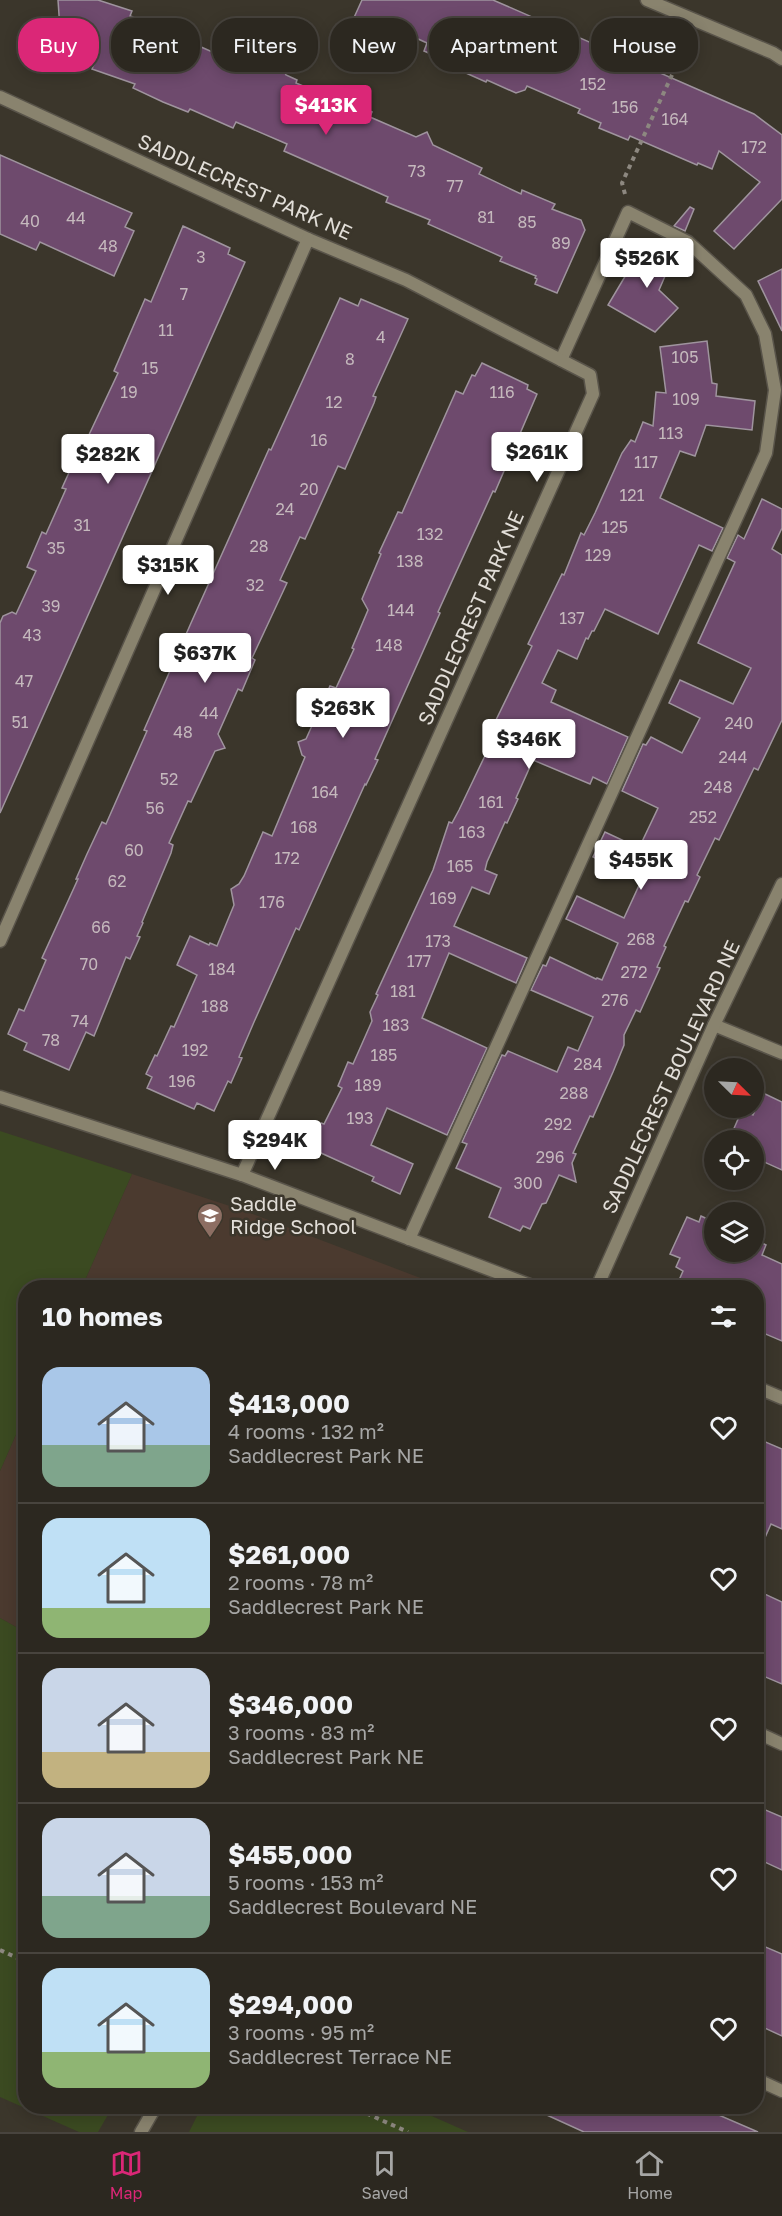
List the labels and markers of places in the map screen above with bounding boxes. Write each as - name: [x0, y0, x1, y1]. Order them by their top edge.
- pin: $413K: [284, 85, 368, 136]
- pin: $526K: [605, 238, 689, 289]
- pin: $261K: [495, 432, 579, 483]
- pin: $282K: [66, 434, 150, 485]
- pin: $315K: [126, 545, 210, 596]
- pin: $637K: [163, 633, 247, 684]
- pin: $263K: [301, 688, 385, 739]
- pin: $346K: [487, 719, 571, 770]
- pin: $455K: [599, 840, 683, 891]
- pin: $294K: [233, 1120, 317, 1171]
- place label: Saddle Ridge School: [230, 1191, 357, 1238]
- school or university icon: Saddle Ridge School: [195, 1201, 225, 1239]

